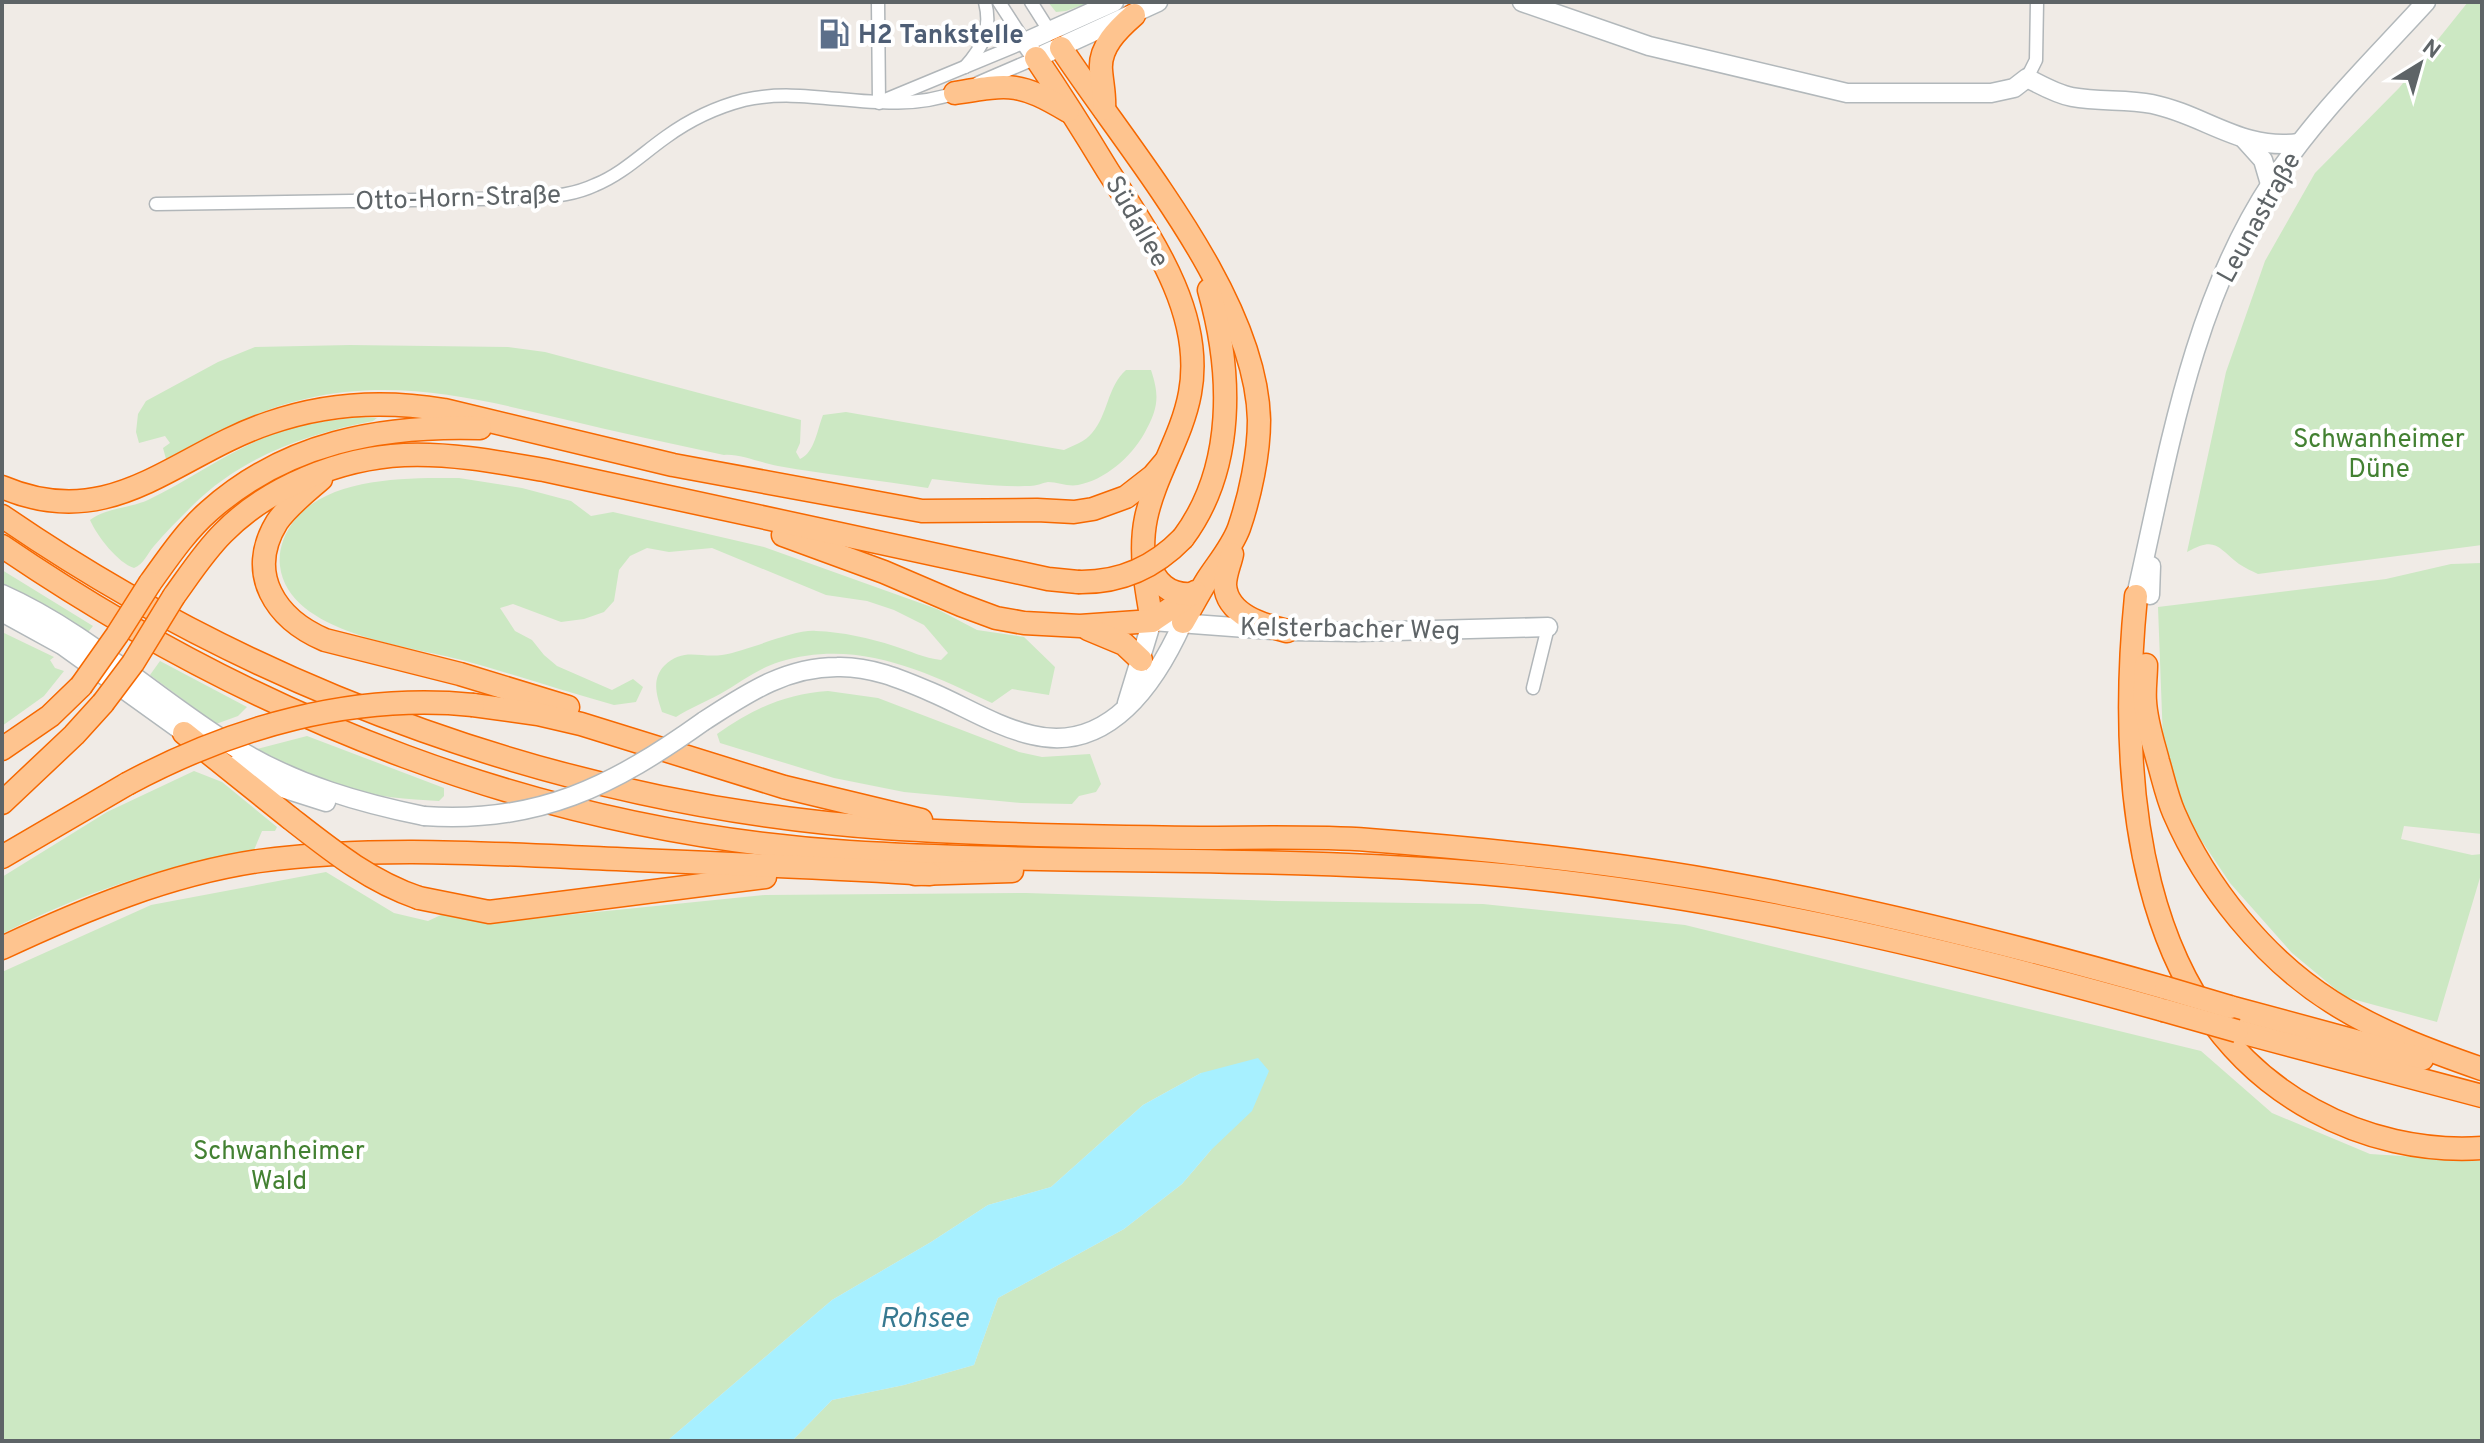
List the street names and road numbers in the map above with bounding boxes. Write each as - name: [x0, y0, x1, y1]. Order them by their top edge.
- street label: Leunastraße: [2211, 147, 2310, 289]
- street label: Südallee: [1096, 170, 1175, 274]
- street label: Otto-Horn-Straße: [355, 179, 561, 220]
- street label: Kelsterbacher Weg: [1239, 612, 1460, 649]

